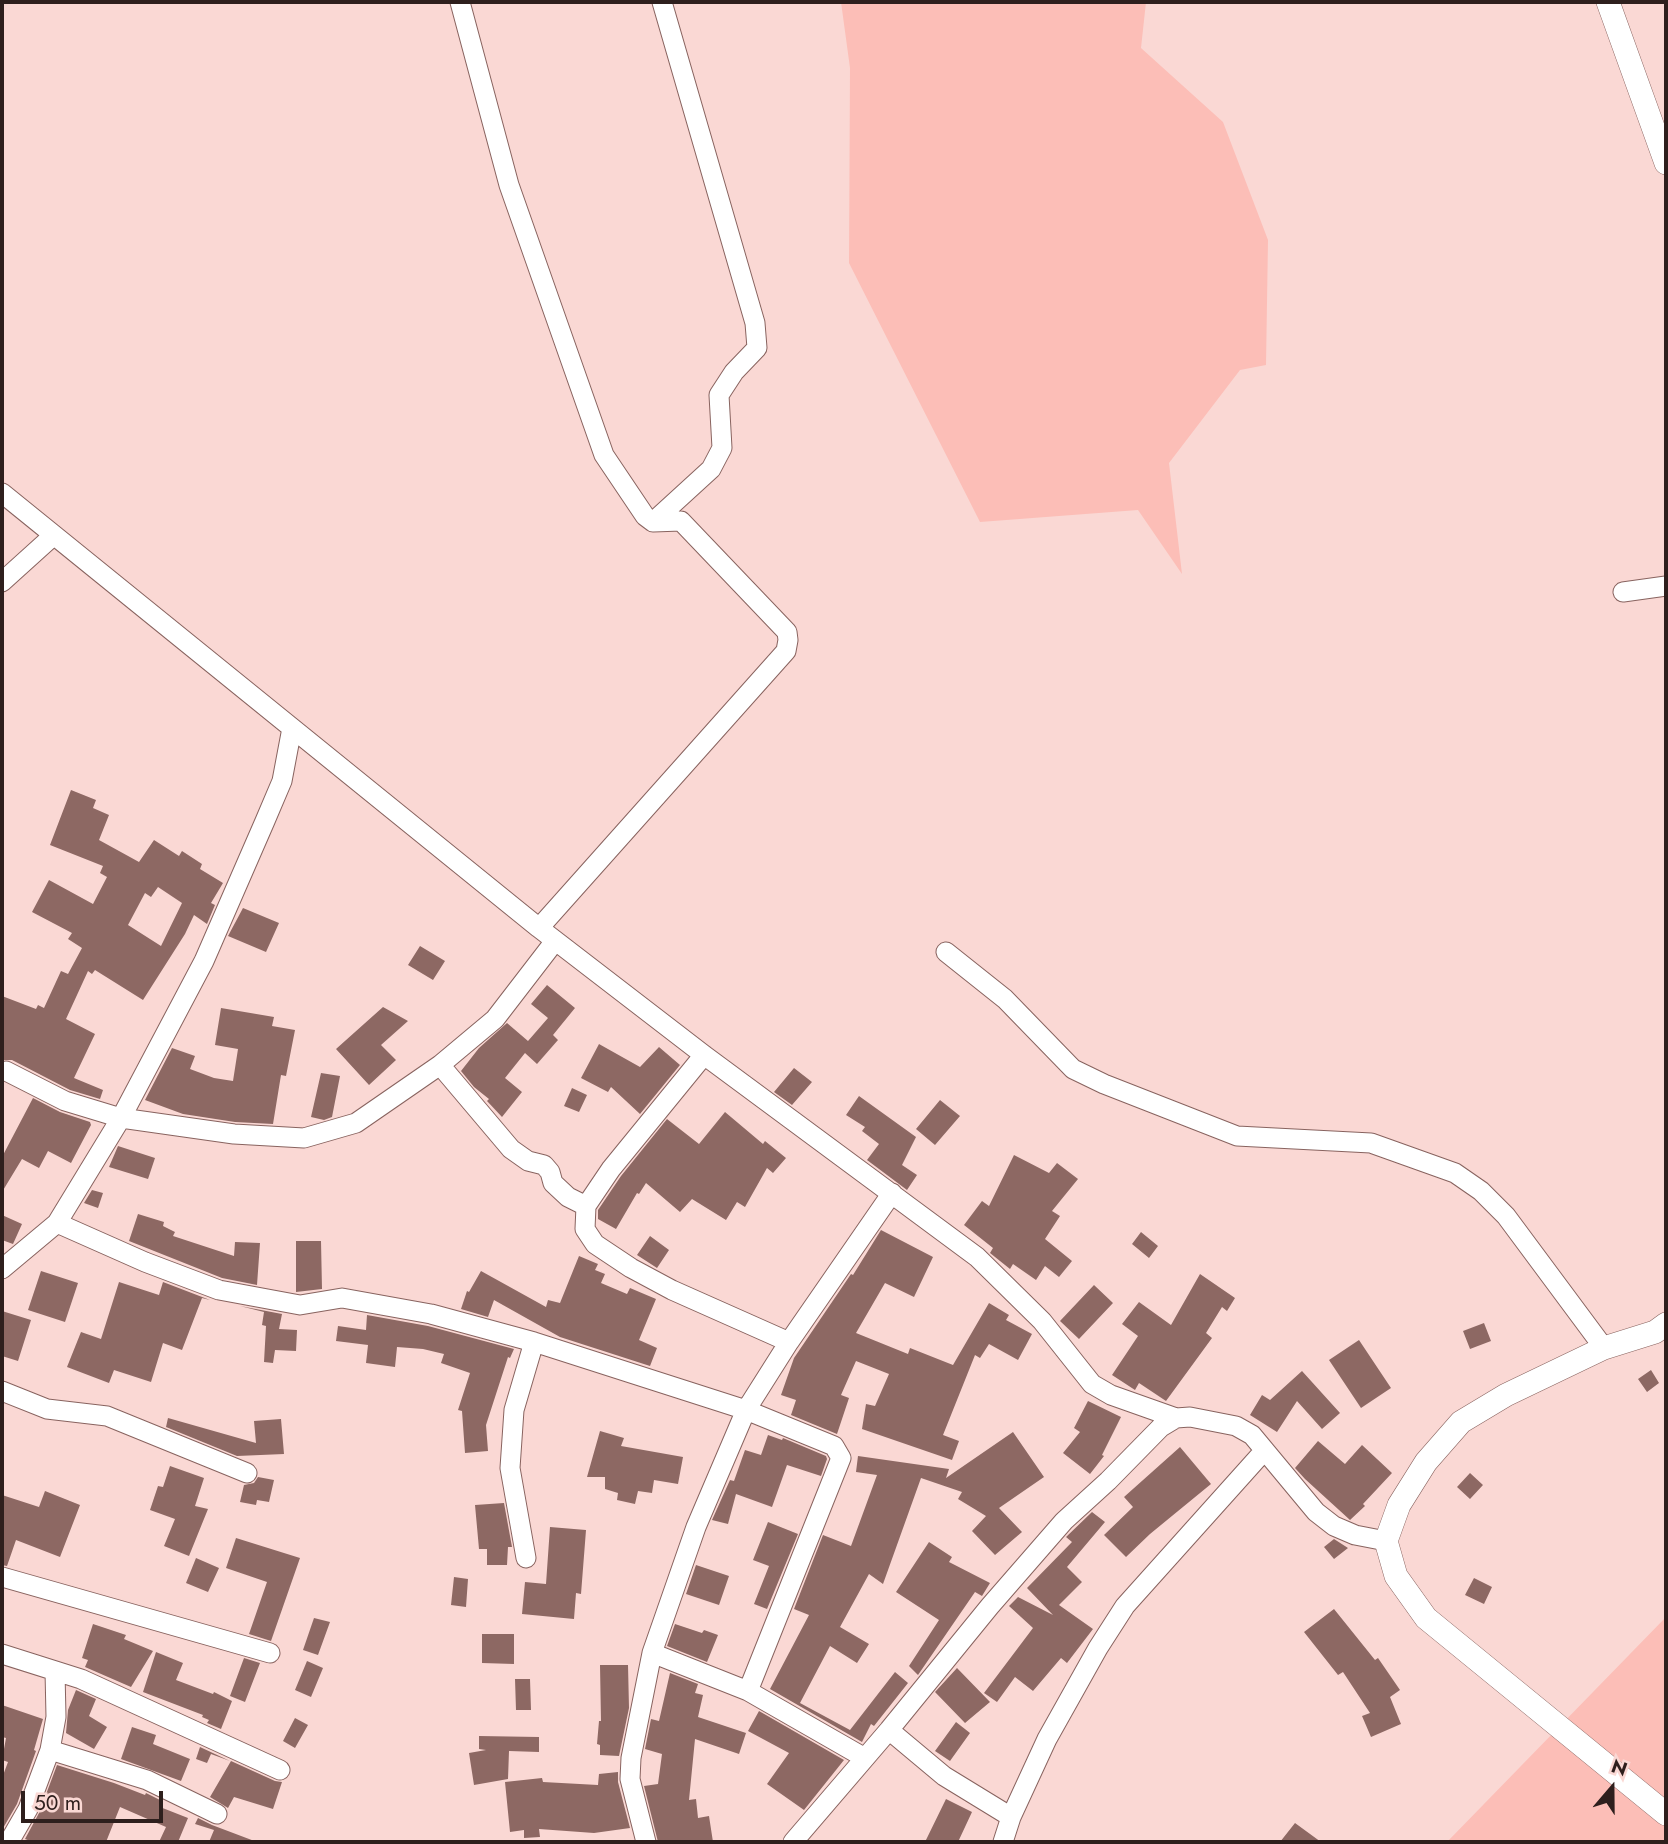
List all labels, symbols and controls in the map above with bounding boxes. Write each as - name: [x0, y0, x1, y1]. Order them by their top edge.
- north arrow: [1577, 1753, 1647, 1823]
- text: N: [1608, 1753, 1631, 1783]
- scale bar: [24, 1778, 166, 1822]
- text: 50 m: [34, 1788, 81, 1818]

